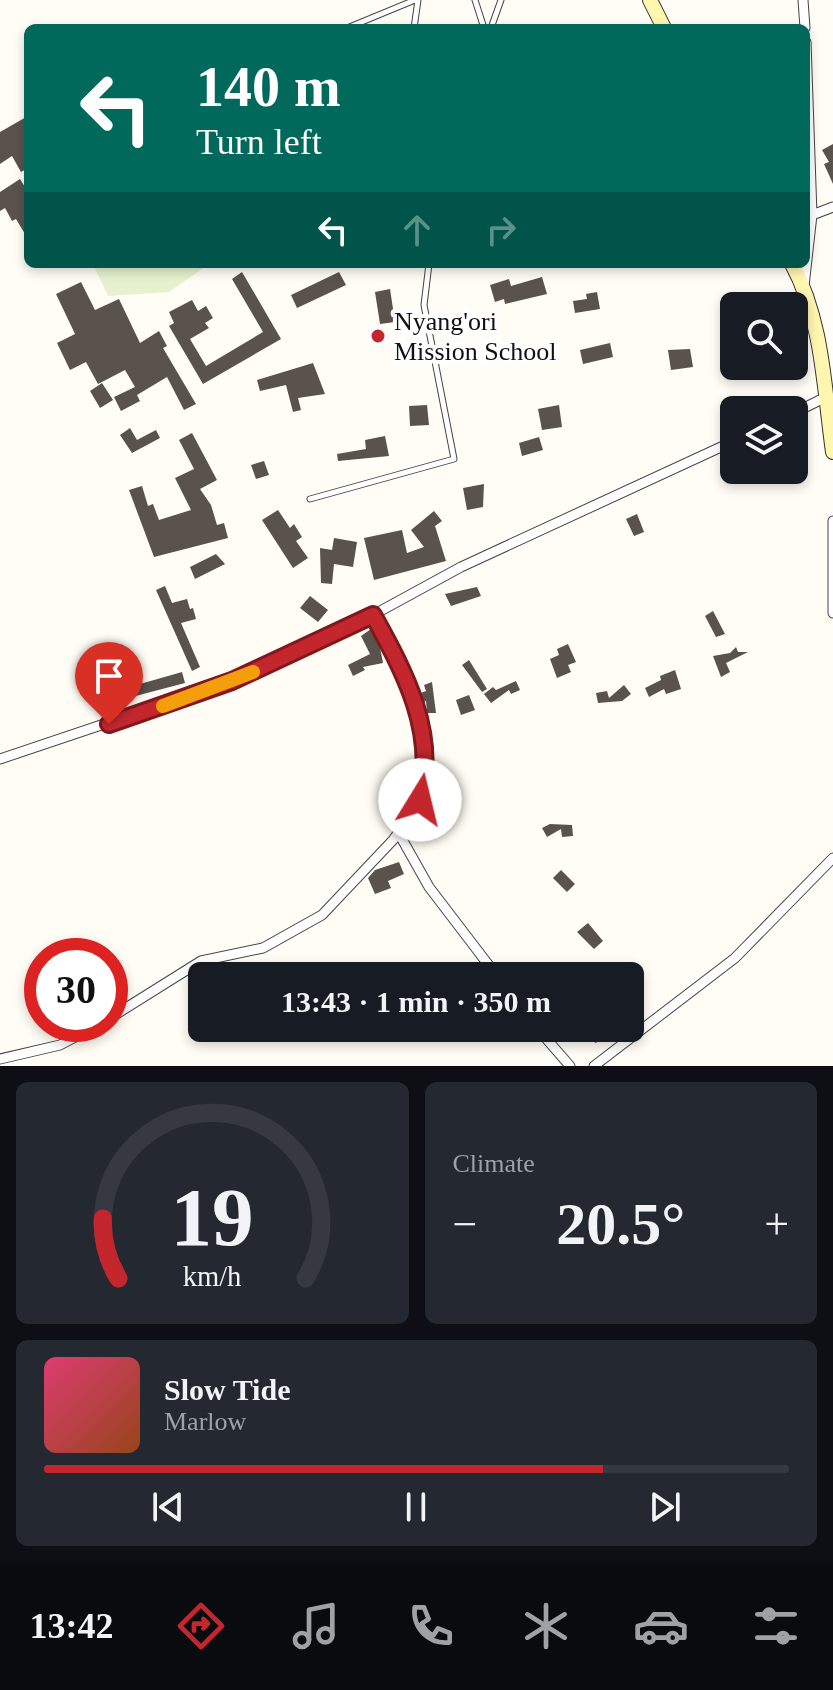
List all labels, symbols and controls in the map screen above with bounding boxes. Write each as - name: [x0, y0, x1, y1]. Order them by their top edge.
- icon: left: [64, 56, 168, 160]
- text: 140 m: [196, 56, 341, 118]
- text: Turn left: [196, 122, 322, 162]
- icon: left: [311, 208, 355, 252]
- icon: ahead: [395, 208, 439, 252]
- icon: right: [479, 208, 523, 252]
- map controls: [720, 292, 808, 484]
- button: search: [720, 292, 808, 380]
- place label: Nyang'ori Mission School: [394, 307, 557, 366]
- marker: Nyang'ori Mission School: [369, 327, 387, 345]
- button: layers: [720, 396, 808, 484]
- pin: [75, 642, 143, 724]
- icon: arrive: [87, 654, 131, 698]
- position arrow: [378, 758, 462, 842]
- speed limit sign: 30: [24, 938, 128, 1042]
- text: 13:43 · 1 min · 350 m: [281, 985, 551, 1018]
- text: Climate: [453, 1149, 535, 1178]
- text: 19: [171, 1171, 254, 1263]
- text: 20.5°: [556, 1191, 685, 1257]
- text: −: [453, 1200, 477, 1249]
- text: +: [764, 1200, 789, 1249]
- text: km/h: [183, 1261, 242, 1292]
- text: Slow Tide: [164, 1373, 290, 1406]
- text: Marlow: [164, 1407, 246, 1436]
- icon: previous: [146, 1485, 190, 1529]
- icon: pause: [394, 1485, 438, 1529]
- icon: next: [643, 1485, 687, 1529]
- icon: directions: [173, 1598, 229, 1654]
- icon: music: [288, 1598, 344, 1654]
- icon: phone: [403, 1598, 459, 1654]
- icon: climate: [518, 1598, 574, 1654]
- icon: car: [633, 1598, 689, 1654]
- icon: filters: [748, 1598, 804, 1654]
- text: 13:42: [30, 1606, 114, 1646]

